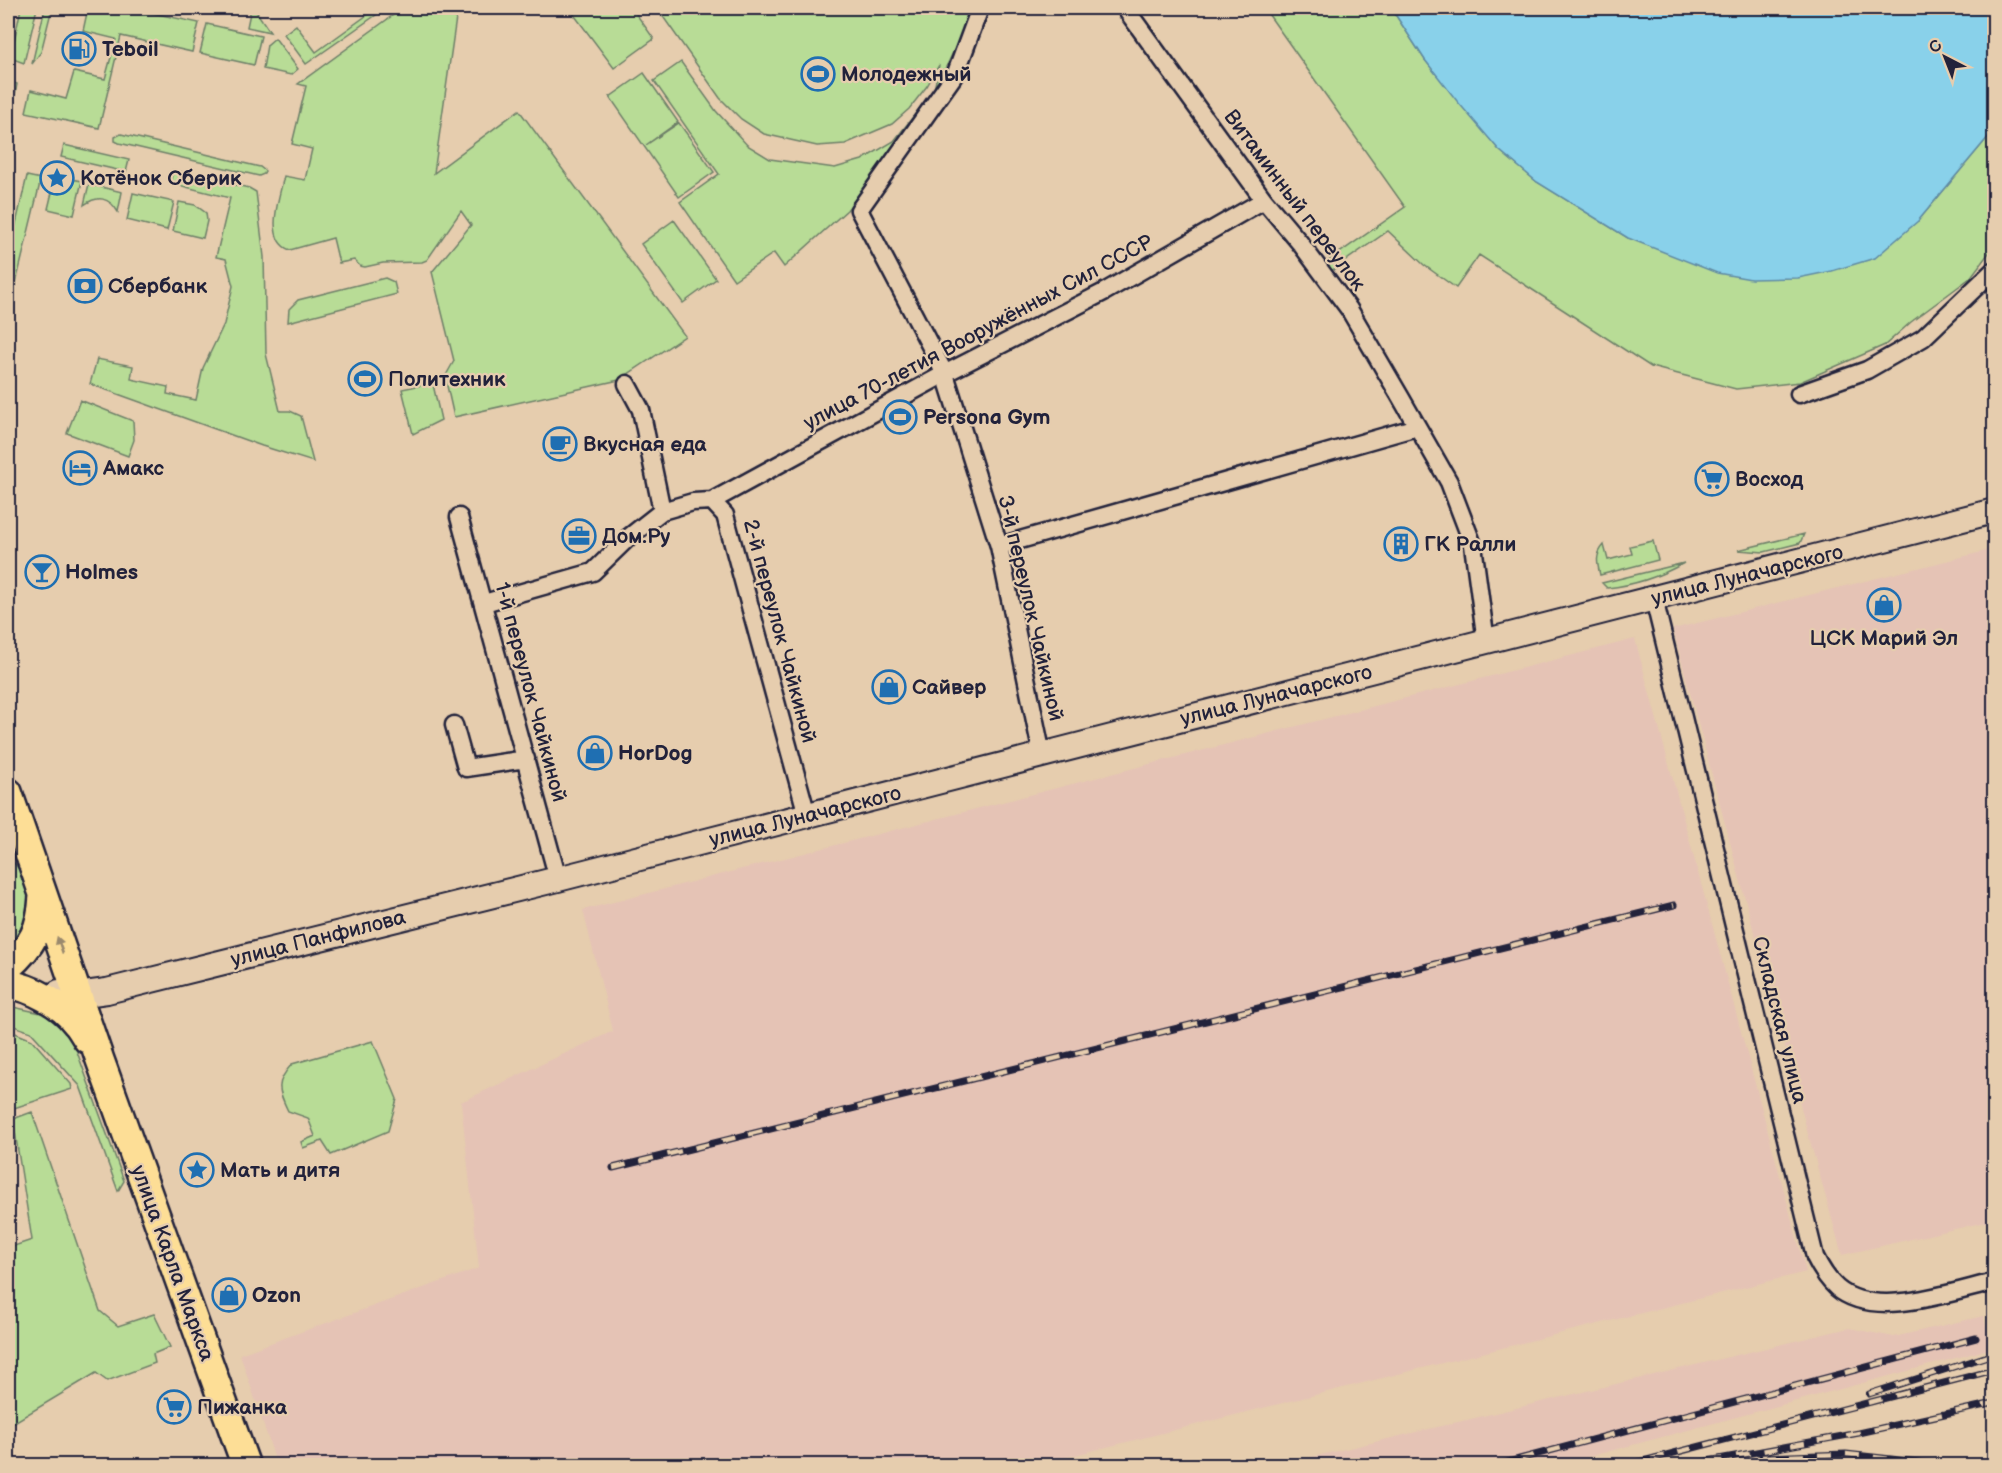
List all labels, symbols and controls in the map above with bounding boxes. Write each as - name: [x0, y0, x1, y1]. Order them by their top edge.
- north arrow: [1915, 27, 1975, 87]
- fuel station icon: Teboil: [61, 31, 97, 67]
- text: С: [1925, 36, 1946, 58]
- place label: Teboil: [102, 37, 158, 62]
- sports icon: Молодежный: [800, 56, 836, 92]
- place label: Молодежный: [841, 62, 971, 87]
- street label: Витаминный переулок: [1218, 105, 1371, 296]
- place icon: Котёнок Сберик: [39, 160, 75, 196]
- place label: Котёнок Сберик: [80, 166, 242, 191]
- street label: улица 70-летия Вооружённых Сил СССР: [799, 229, 1158, 436]
- bank icon: Сбербанк: [67, 268, 103, 304]
- place label: Сбербанк: [108, 274, 208, 299]
- sports icon: Политехник: [347, 361, 383, 397]
- place label: Политехник: [388, 367, 506, 392]
- sports icon: Persona Gym: [882, 399, 918, 435]
- place label: Persona Gym: [923, 405, 1050, 430]
- cafe icon: Вкусная еда: [542, 426, 578, 462]
- place label: Вкусная еда: [583, 432, 707, 457]
- hotel icon: Амакс: [62, 450, 98, 486]
- place label: Амакс: [102, 456, 165, 481]
- supermarket icon: Восход: [1694, 461, 1730, 497]
- place label: Восход: [1735, 467, 1804, 492]
- street label: 3-й переулок Чайкиной: [992, 493, 1069, 724]
- street label: 2-й переулок Чайкиной: [738, 516, 821, 746]
- office icon: Дом.Ру: [561, 518, 597, 554]
- place label: Дом.Ру: [602, 524, 670, 549]
- building icon: ГК Ралли: [1383, 526, 1419, 562]
- place label: ГК Ралли: [1424, 532, 1516, 557]
- street label: улица Луначарского: [1649, 540, 1846, 611]
- bar icon: Holmes: [24, 554, 60, 590]
- place label: Holmes: [65, 560, 138, 585]
- street label: 1-й переулок Чайкиной: [489, 580, 572, 805]
- shop icon: ЦСК Марий Эл: [1866, 587, 1902, 623]
- place label: ЦСК Марий Эл: [1810, 626, 1958, 651]
- street label: улица Луначарского: [1178, 660, 1375, 731]
- shop icon: Сайвер: [871, 669, 907, 705]
- place label: Сайвер: [912, 675, 987, 700]
- shop icon: HorDog: [577, 735, 613, 771]
- place label: HorDog: [618, 741, 692, 766]
- street label: улица Луначарского: [707, 781, 904, 852]
- street label: улица Панфилова: [228, 905, 409, 972]
- street label: Складская улица: [1747, 934, 1813, 1107]
- one-way arrow: [55, 936, 65, 954]
- place icon: Мать и дитя: [179, 1152, 215, 1188]
- place label: Мать и дитя: [220, 1158, 340, 1183]
- street label: улица Карла Маркса: [125, 1162, 220, 1365]
- shop icon: Ozon: [211, 1277, 247, 1313]
- place label: Ozon: [252, 1283, 301, 1308]
- supermarket icon: Пижанка: [156, 1389, 192, 1425]
- place label: Пижанка: [197, 1395, 288, 1420]

